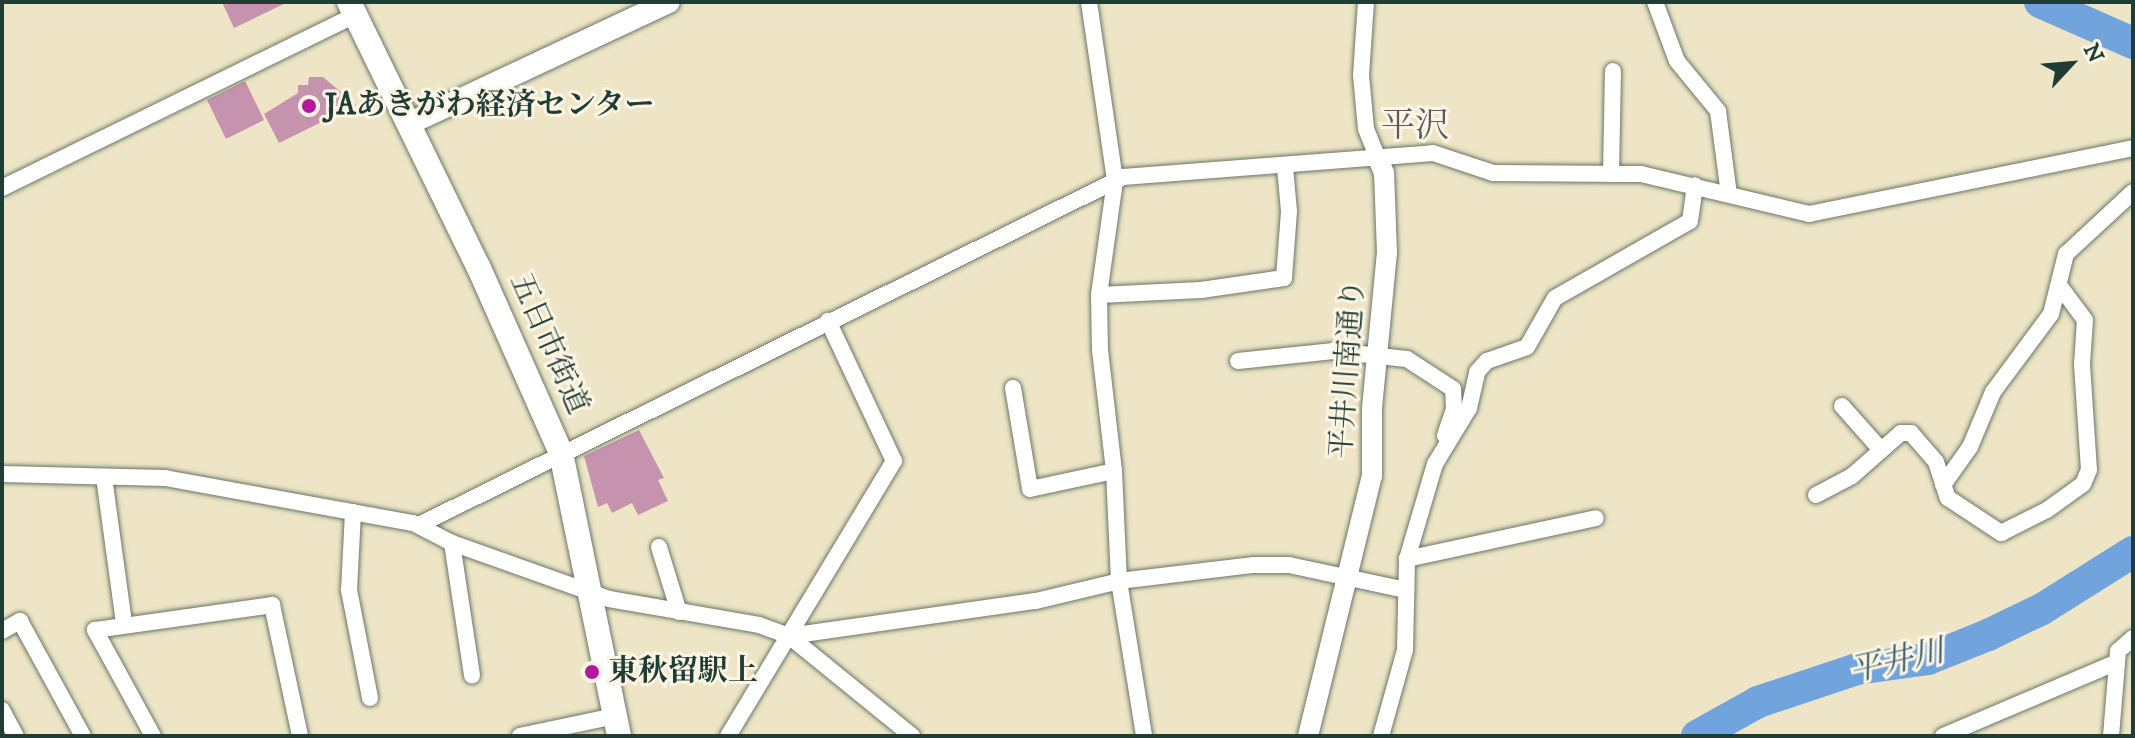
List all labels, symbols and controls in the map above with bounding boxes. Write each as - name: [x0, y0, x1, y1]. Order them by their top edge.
- north arrow: [2031, 24, 2111, 104]
- text: N: [2077, 39, 2109, 67]
- place label: JAあきがわ経済センター: [325, 88, 656, 124]
- marker: JAあきがわ経済センター: [300, 97, 318, 115]
- district label: 平沢: [1381, 107, 1449, 147]
- street label: 五日市街道: [501, 268, 595, 420]
- street label: 平井川南通り: [1325, 278, 1373, 460]
- water label: 平井川: [1846, 632, 1948, 692]
- place label: 東秋留駅上: [608, 654, 758, 690]
- marker: 東秋留駅上: [583, 663, 601, 681]

